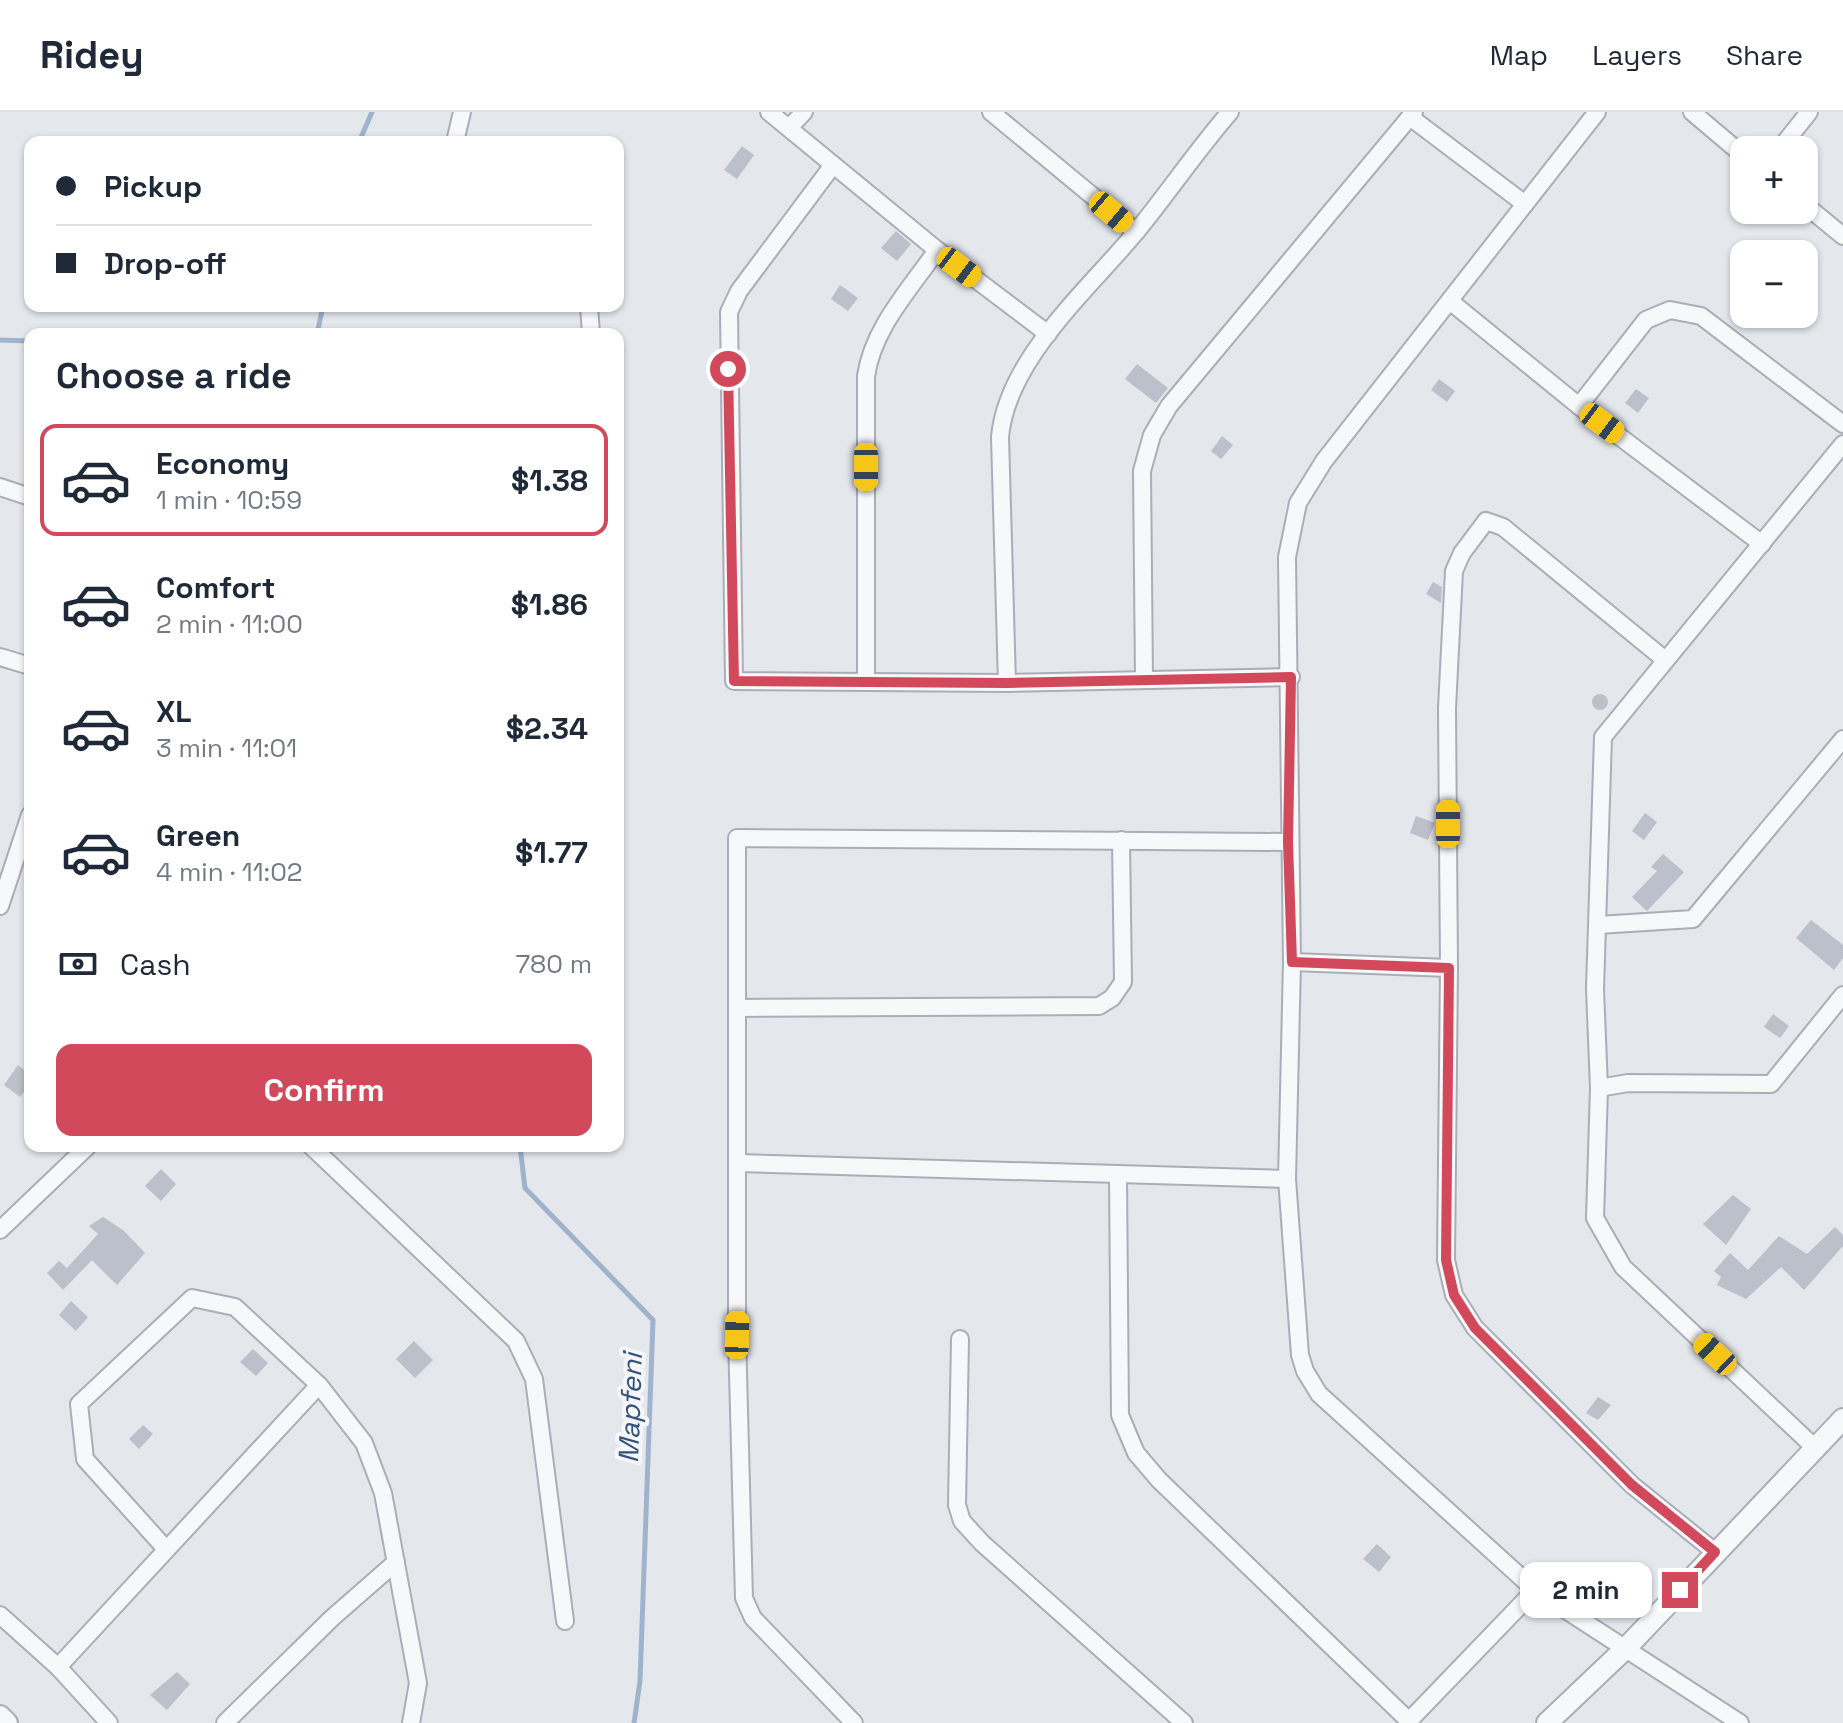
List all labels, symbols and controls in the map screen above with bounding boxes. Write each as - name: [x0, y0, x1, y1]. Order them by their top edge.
- text: Ridey: [40, 31, 144, 79]
- text: Map: [1490, 37, 1548, 73]
- text: Layers: [1592, 37, 1682, 73]
- text: Share: [1726, 37, 1803, 73]
- map controls: [1730, 136, 1818, 328]
- button: +: [1730, 136, 1818, 224]
- text: Pickup: [104, 167, 202, 206]
- car: [1085, 187, 1137, 237]
- button: −: [1730, 240, 1818, 328]
- car: [933, 243, 985, 291]
- text: Drop-off: [104, 244, 227, 283]
- route start: [710, 351, 746, 387]
- text: Choose a ride: [56, 353, 292, 399]
- car: [1576, 399, 1628, 447]
- car: [854, 443, 878, 491]
- icon: car: [60, 444, 132, 516]
- text: Economy: [156, 444, 289, 483]
- text: $1.38: [511, 461, 588, 500]
- text: 1 min · 10:59: [156, 483, 302, 517]
- icon: car: [60, 568, 132, 640]
- text: Comfort: [156, 568, 275, 607]
- text: $1.86: [511, 585, 588, 624]
- text: 2 min · 11:00: [156, 607, 303, 641]
- icon: car: [60, 692, 132, 764]
- text: XL: [156, 692, 192, 731]
- text: $2.34: [506, 709, 588, 748]
- text: 3 min · 11:01: [156, 731, 297, 765]
- car: [1436, 800, 1460, 848]
- icon: car: [60, 816, 132, 888]
- text: Green: [156, 816, 240, 855]
- text: $1.77: [515, 833, 588, 872]
- text: 4 min · 11:02: [156, 855, 302, 889]
- icon: cash: [56, 942, 100, 986]
- text: Cash: [120, 945, 191, 984]
- text: 780 m: [516, 947, 592, 981]
- button: Confirm: [56, 1044, 592, 1136]
- car: [725, 1311, 749, 1359]
- car: [1689, 1329, 1741, 1379]
- water label: Mapfeni: [610, 1349, 650, 1464]
- callout: 2 min: [1520, 1562, 1652, 1618]
- route end: [1662, 1572, 1698, 1608]
- text: 2 min: [1552, 1573, 1620, 1607]

